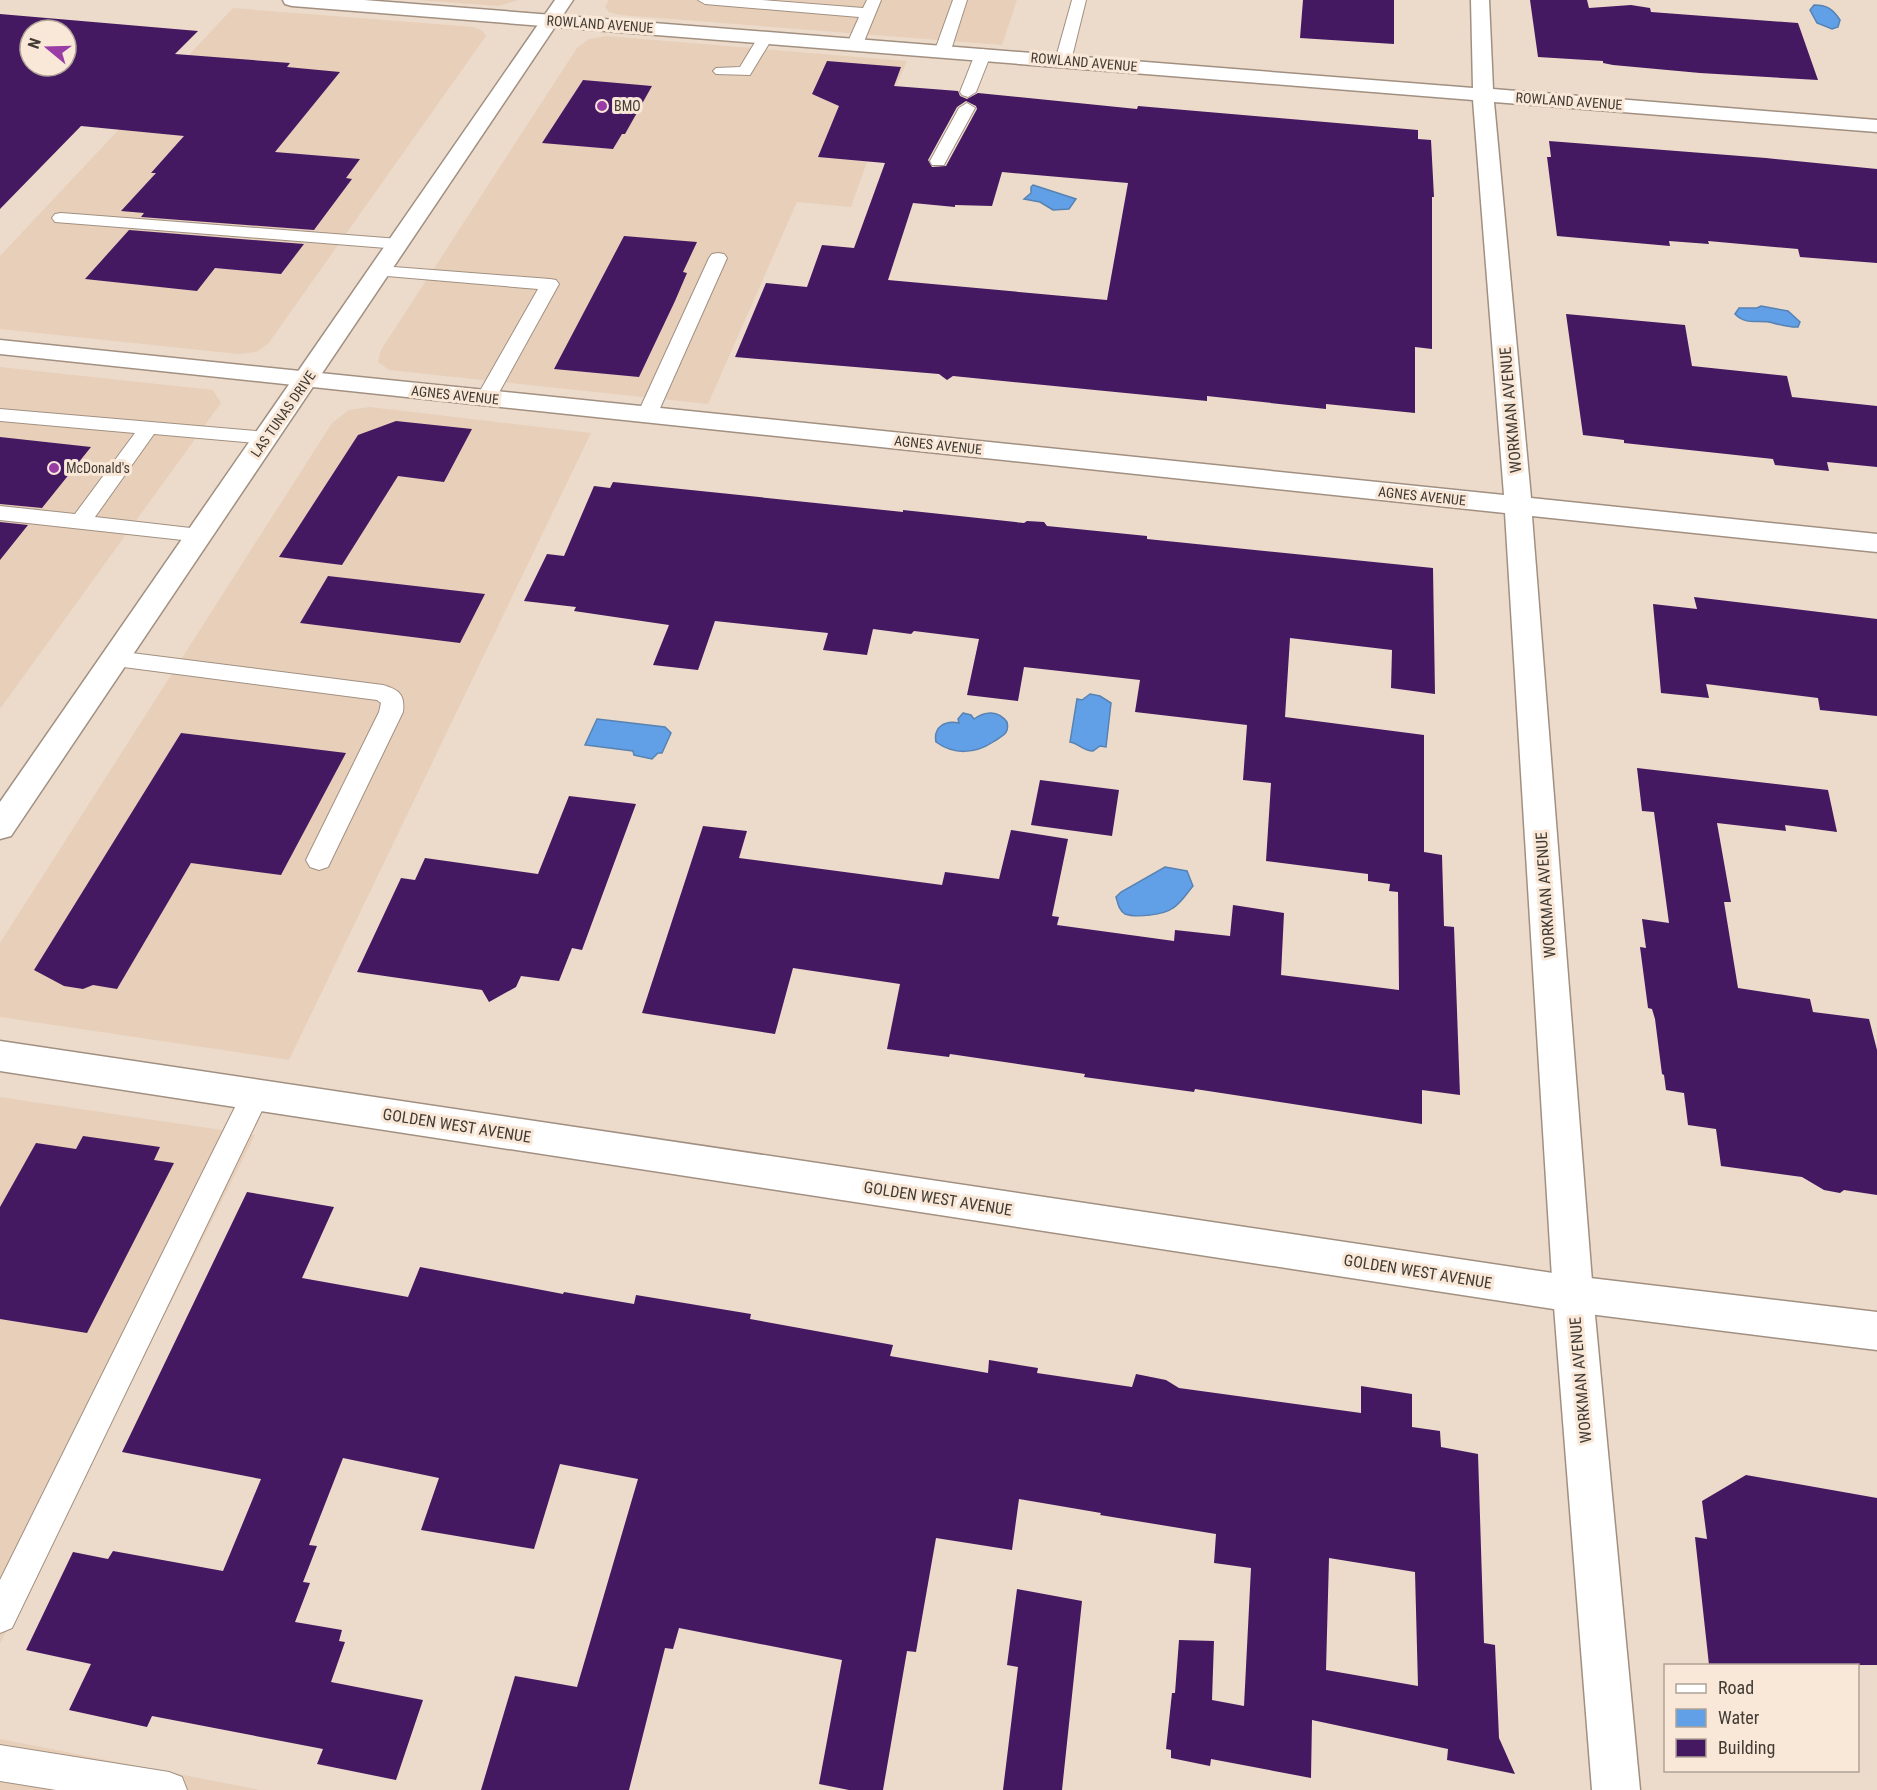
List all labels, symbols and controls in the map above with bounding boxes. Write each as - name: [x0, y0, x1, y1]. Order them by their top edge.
- street label: ROWLAND AVENUE: [546, 12, 654, 36]
- north arrow: [18, 18, 78, 78]
- text: N: [24, 36, 45, 51]
- street label: ROWLAND AVENUE: [1030, 49, 1138, 75]
- street label: ROWLAND AVENUE: [1515, 89, 1623, 113]
- place label: BMO: [614, 98, 641, 114]
- marker: BMO: [595, 99, 609, 113]
- street label: WORKMAN AVENUE: [1496, 346, 1525, 474]
- street label: LAS TUNAS DRIVE: [247, 368, 319, 460]
- street label: AGNES AVENUE: [410, 382, 500, 408]
- street label: AGNES AVENUE: [893, 432, 983, 458]
- place label: McDonald's: [66, 460, 130, 476]
- marker: McDonald's: [47, 461, 61, 475]
- street label: AGNES AVENUE: [1377, 483, 1467, 509]
- street label: WORKMAN AVENUE: [1532, 831, 1559, 959]
- street label: GOLDEN WEST AVENUE: [381, 1104, 532, 1147]
- street label: GOLDEN WEST AVENUE: [862, 1177, 1013, 1220]
- street label: GOLDEN WEST AVENUE: [1342, 1250, 1493, 1293]
- street label: WORKMAN AVENUE: [1566, 1316, 1595, 1444]
- legend: [1664, 1664, 1859, 1772]
- text: Road: [1718, 1677, 1754, 1698]
- text: Water: [1718, 1707, 1760, 1728]
- text: Building: [1718, 1737, 1775, 1758]

